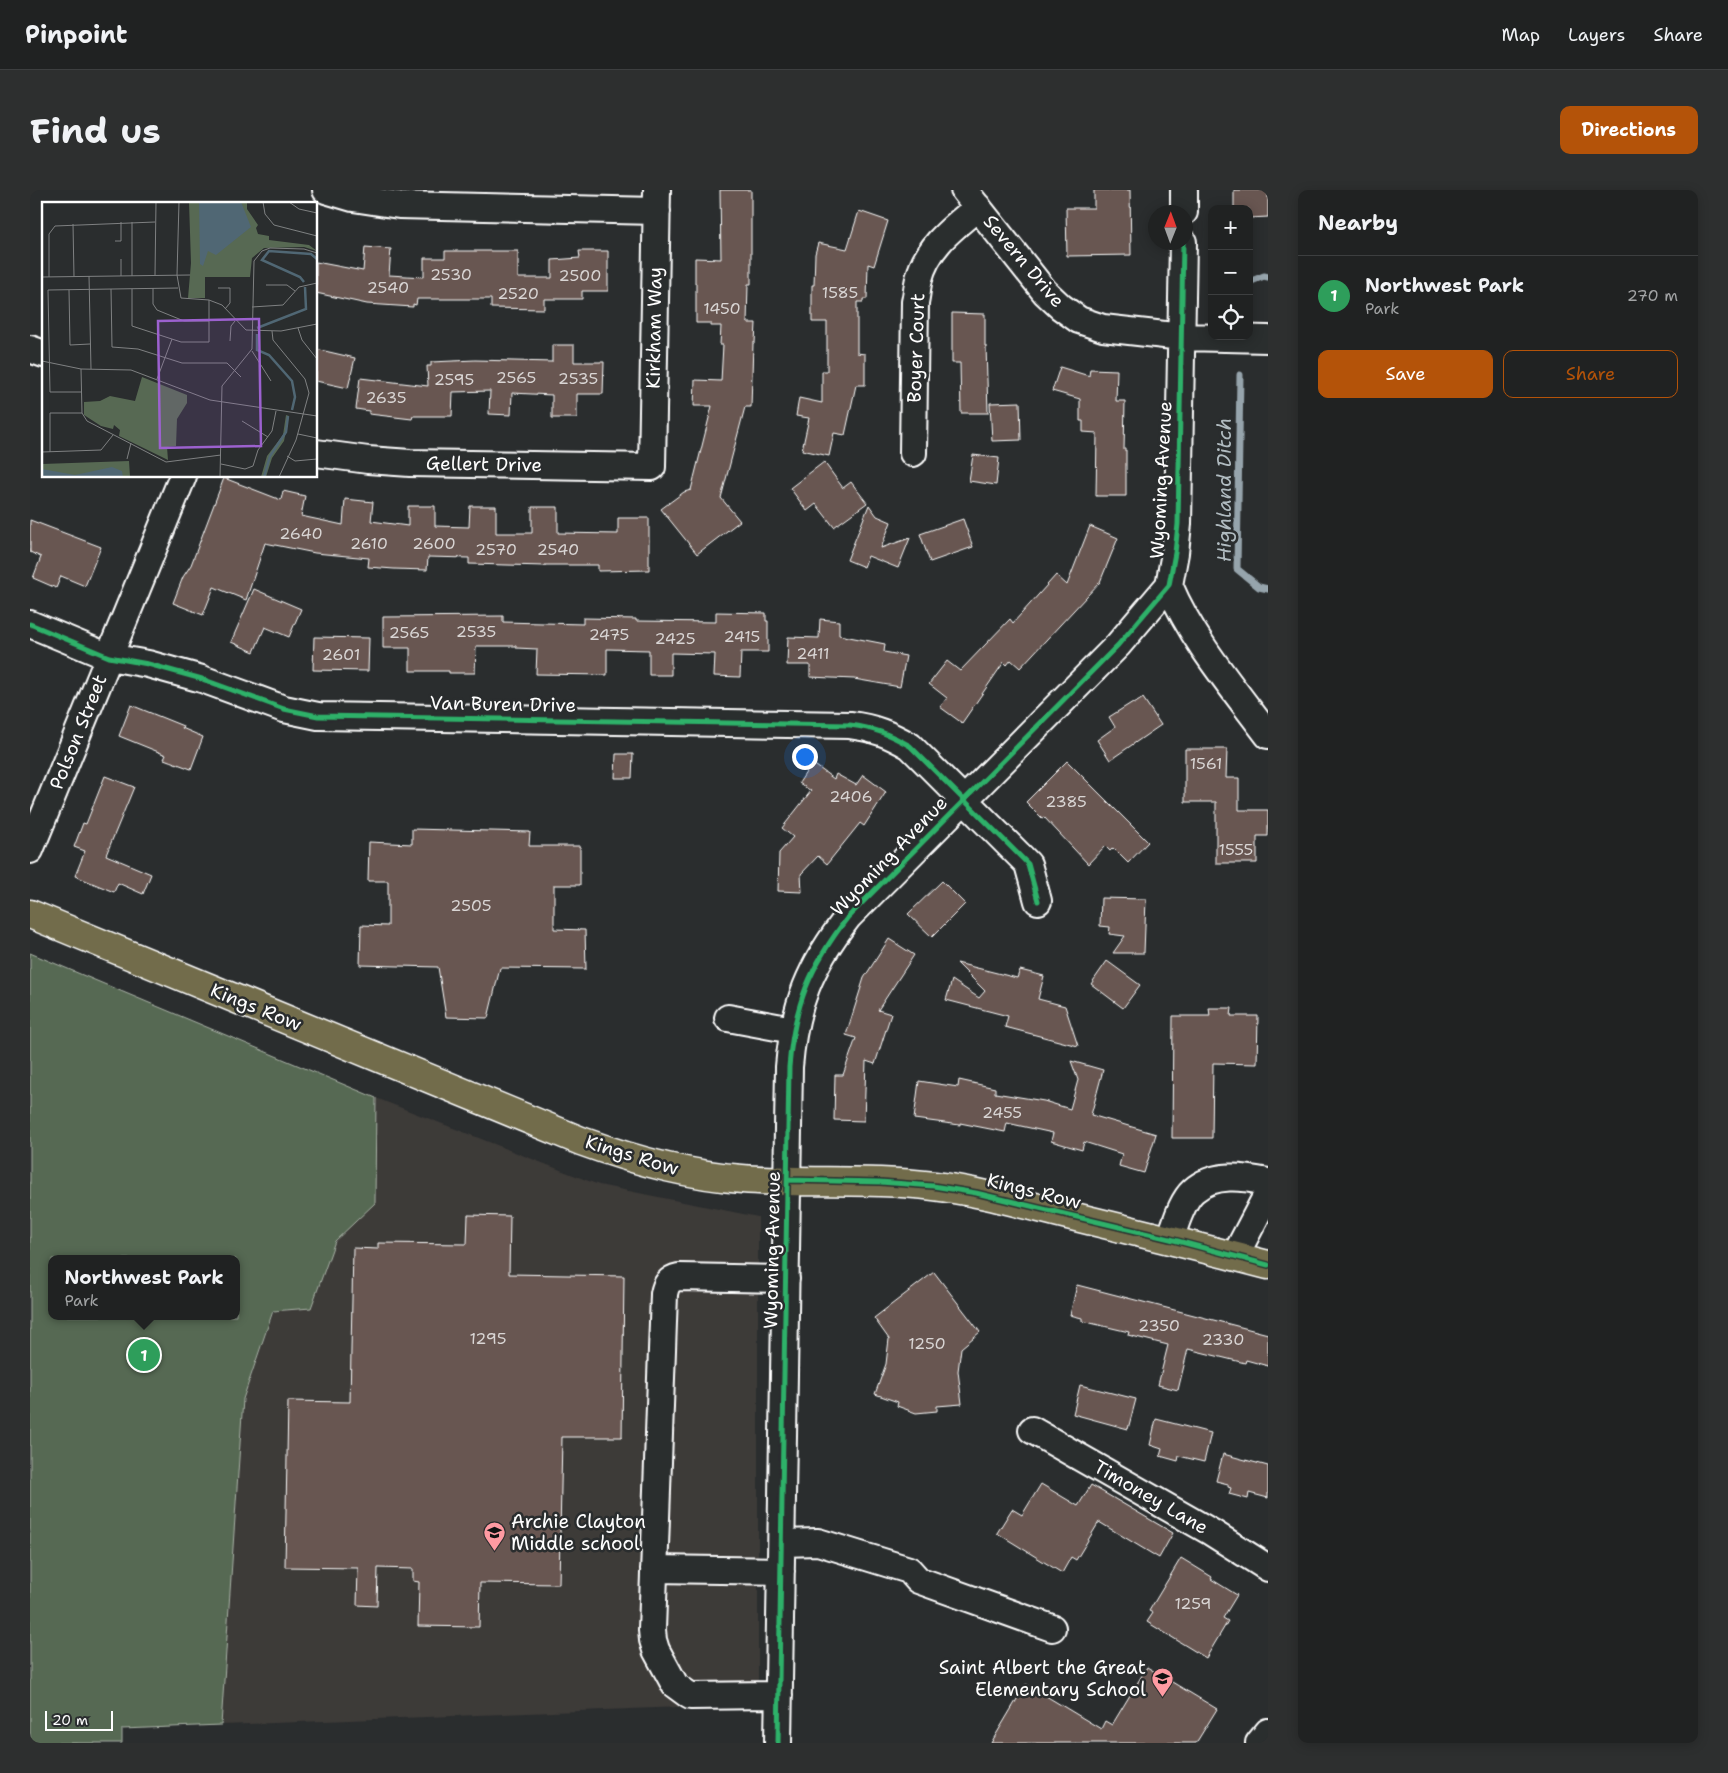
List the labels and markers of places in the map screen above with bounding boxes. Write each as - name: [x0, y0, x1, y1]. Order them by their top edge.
- pin: 1: [128, 1336, 160, 1374]
- place label: Archie Clayton Middle school: [511, 1509, 646, 1556]
- school or university icon: Archie Clayton Middle school: [483, 1520, 507, 1551]
- place label: Saint Albert the Great Elementary School: [939, 1655, 1146, 1702]
- school or university icon: Saint Albert the Great Elementary School: [1150, 1666, 1174, 1697]

